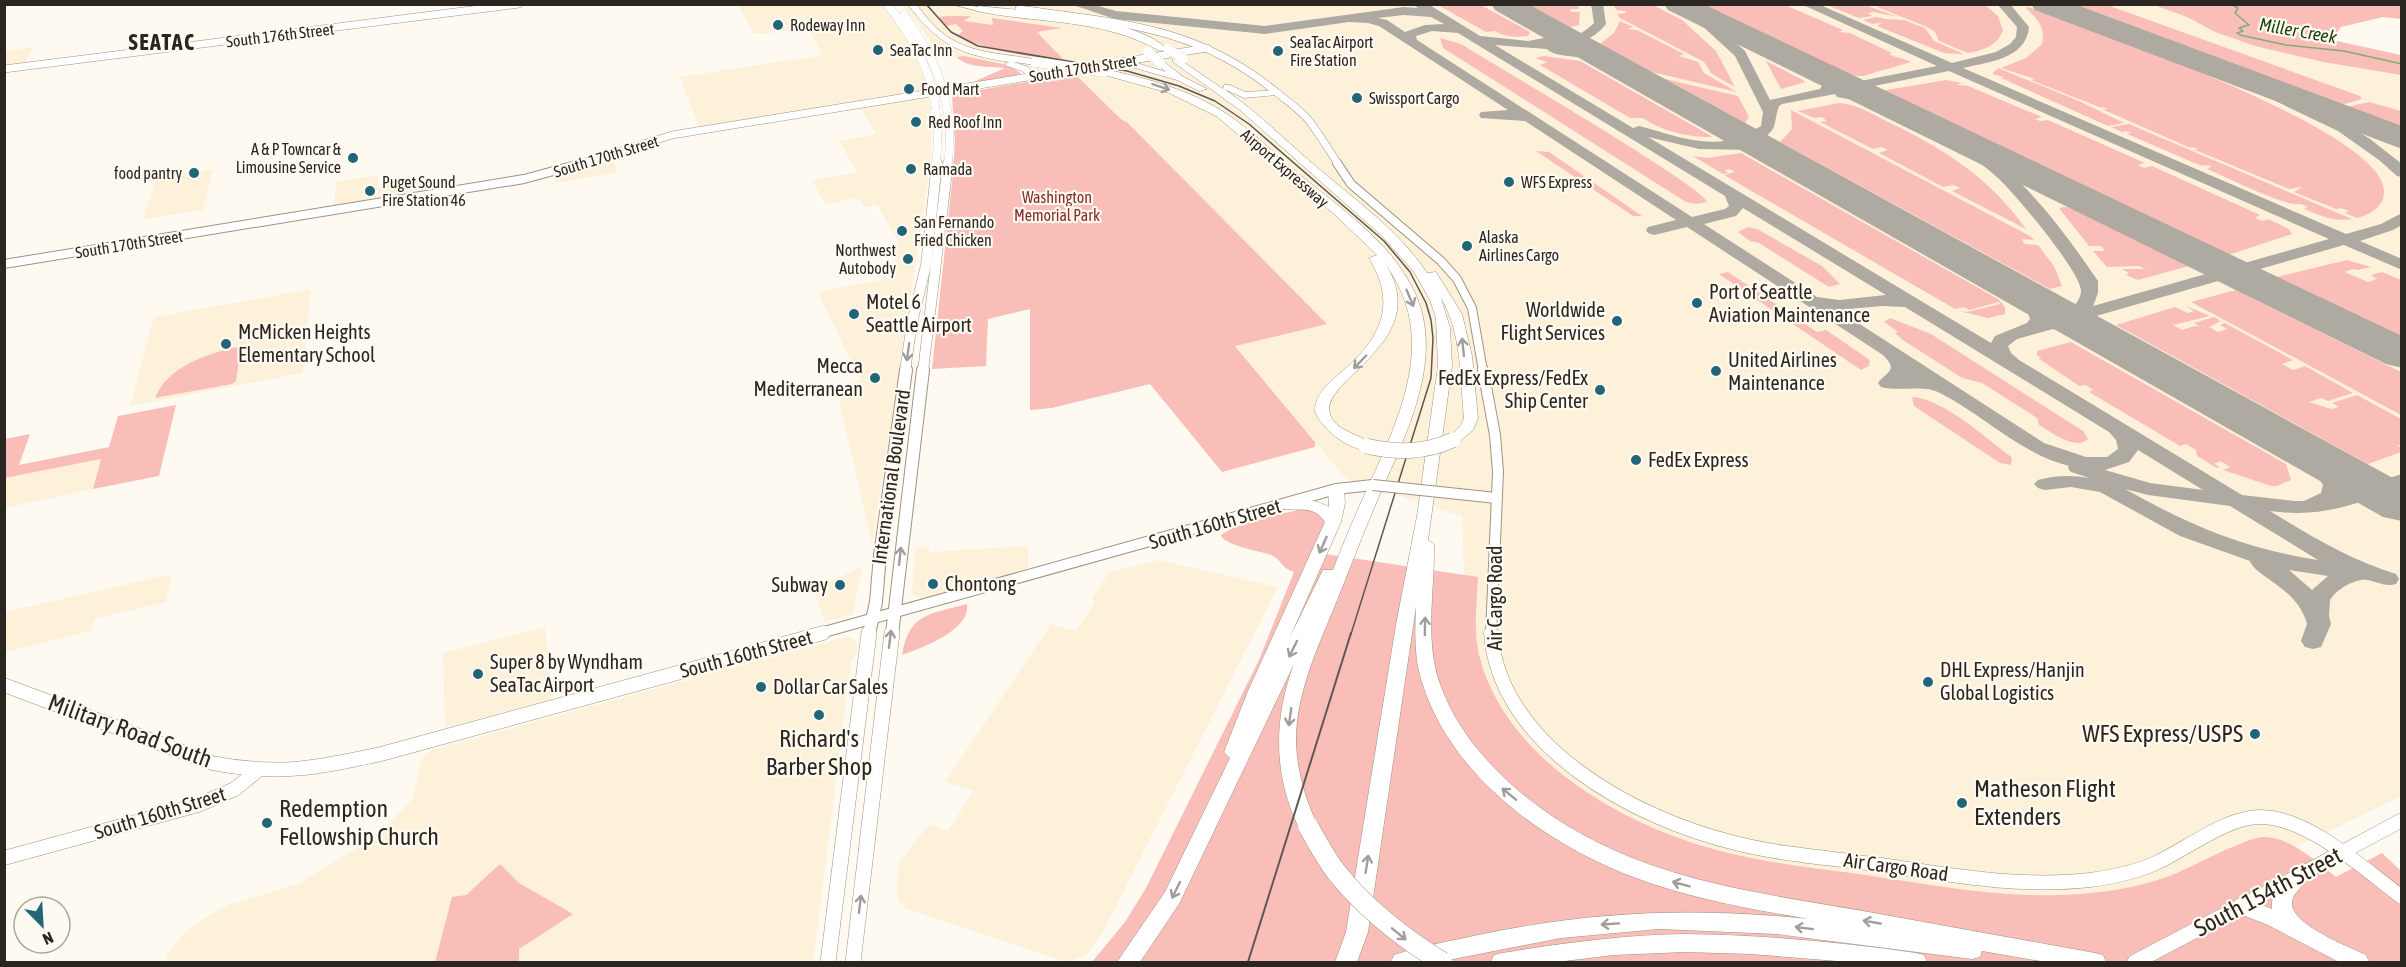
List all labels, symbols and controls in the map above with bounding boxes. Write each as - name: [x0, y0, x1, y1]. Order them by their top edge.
- water label: Miller Creek: [2258, 13, 2339, 48]
- place label: Rodeway Inn: [790, 16, 865, 35]
- marker: Rodeway Inn: [771, 18, 785, 32]
- street label: South 176th Street: [225, 19, 335, 51]
- district label: SEATAC: [129, 29, 195, 55]
- place label: SeaTac Airport Fire Station: [1290, 33, 1374, 69]
- place label: SeaTac Inn: [890, 41, 952, 59]
- marker: SeaTac Inn: [871, 43, 885, 57]
- marker: SeaTac Airport Fire Station: [1271, 44, 1285, 58]
- street label: South 170th Street: [1028, 51, 1138, 85]
- place label: Food Mart: [921, 80, 980, 98]
- marker: Food Mart: [902, 82, 916, 96]
- one-way arrow: [1151, 82, 1170, 93]
- place label: Swissport Cargo: [1369, 89, 1460, 108]
- marker: Swissport Cargo: [1350, 91, 1364, 105]
- place label: Red Roof Inn: [928, 113, 1002, 131]
- marker: Red Roof Inn: [909, 115, 923, 129]
- street label: Airport Expressway: [1237, 125, 1333, 212]
- street label: South 170th Street: [551, 131, 661, 181]
- place label: A & P Towncar & Limousine Service: [236, 140, 342, 176]
- marker: A & P Towncar & Limousine Service: [346, 151, 360, 165]
- place label: Ramada: [923, 160, 972, 178]
- marker: Ramada: [904, 162, 918, 176]
- place label: food pantry: [114, 164, 182, 183]
- marker: food pantry: [187, 166, 201, 180]
- place label: Puget Sound Fire Station 46: [382, 173, 466, 209]
- place label: WFS Express: [1521, 173, 1592, 192]
- marker: WFS Express: [1502, 175, 1516, 189]
- marker: Puget Sound Fire Station 46: [363, 184, 377, 198]
- park label: Washington Memorial Park: [1014, 188, 1100, 224]
- place label: San Fernando Fried Chicken: [914, 213, 994, 249]
- marker: San Fernando Fried Chicken: [895, 224, 909, 238]
- street label: South 170th Street: [74, 227, 184, 261]
- place label: Alaska Airlines Cargo: [1479, 228, 1559, 265]
- marker: Alaska Airlines Cargo: [1460, 239, 1474, 253]
- place label: Northwest Autobody: [835, 241, 896, 278]
- marker: Northwest Autobody: [901, 252, 915, 266]
- place label: Port of Seattle Aviation Maintenance: [1709, 280, 1870, 326]
- one-way arrow: [1405, 289, 1416, 307]
- place label: Motel 6 Seattle Airport: [866, 290, 972, 336]
- marker: Port of Seattle Aviation Maintenance: [1690, 296, 1704, 310]
- place label: Worldwide Flight Services: [1500, 298, 1605, 344]
- marker: Motel 6 Seattle Airport: [847, 307, 861, 321]
- marker: Worldwide Flight Services: [1610, 314, 1624, 328]
- place label: McMicken Heights Elementary School: [238, 320, 376, 366]
- marker: McMicken Heights Elementary School: [219, 337, 233, 351]
- one-way arrow: [1457, 338, 1468, 357]
- one-way arrow: [902, 342, 913, 361]
- place label: United Airlines Maintenance: [1728, 348, 1837, 394]
- place label: Mecca Mediterranean: [753, 354, 863, 400]
- one-way arrow: [1353, 355, 1367, 370]
- marker: United Airlines Maintenance: [1709, 364, 1723, 378]
- place label: FedEx Express/FedEx Ship Center: [1438, 366, 1589, 412]
- marker: Mecca Mediterranean: [868, 371, 882, 385]
- marker: FedEx Express/FedEx Ship Center: [1593, 383, 1607, 397]
- street label: International Boulevard: [867, 388, 914, 566]
- place label: FedEx Express: [1648, 448, 1749, 471]
- marker: FedEx Express: [1629, 453, 1643, 467]
- street label: South 160th Street: [1146, 494, 1284, 553]
- one-way arrow: [1317, 535, 1328, 553]
- street label: Air Cargo Road: [1483, 545, 1506, 651]
- one-way arrow: [895, 547, 906, 566]
- place label: Chontong: [945, 572, 1016, 595]
- place label: Subway: [771, 573, 828, 596]
- marker: Chontong: [926, 577, 940, 591]
- marker: Subway: [833, 578, 847, 592]
- one-way arrow: [1420, 617, 1431, 637]
- street label: South 160th Street: [677, 625, 815, 682]
- one-way arrow: [885, 629, 896, 649]
- one-way arrow: [1286, 640, 1298, 658]
- place label: Super 8 by Wyndham SeaTac Airport: [490, 650, 643, 696]
- place label: DHL Express/Hanjin Global Logistics: [1940, 658, 2085, 704]
- marker: Super 8 by Wyndham SeaTac Airport: [471, 667, 485, 681]
- place label: Dollar Car Sales: [773, 675, 888, 698]
- marker: DHL Express/Hanjin Global Logistics: [1921, 675, 1935, 689]
- marker: Dollar Car Sales: [754, 680, 768, 694]
- street label: Military Road South: [45, 688, 216, 773]
- one-way arrow: [1284, 707, 1295, 726]
- marker: Richard's Barber Shop: [812, 708, 826, 722]
- place label: WFS Express/USPS: [2082, 720, 2243, 747]
- place label: Richard's Barber Shop: [766, 725, 872, 780]
- marker: WFS Express/USPS: [2248, 727, 2262, 741]
- place label: Matheson Flight Extenders: [1974, 775, 2116, 830]
- street label: South 160th Street: [91, 782, 228, 843]
- one-way arrow: [1502, 787, 1518, 800]
- place label: Redemption Fellowship Church: [279, 795, 439, 850]
- marker: Matheson Flight Extenders: [1955, 796, 1969, 810]
- marker: Redemption Fellowship Church: [260, 816, 274, 830]
- street label: South 154th Street: [2189, 841, 2346, 942]
- street label: Air Cargo Road: [1842, 848, 1950, 885]
- one-way arrow: [1361, 855, 1372, 875]
- one-way arrow: [1671, 878, 1690, 889]
- one-way arrow: [1169, 880, 1181, 898]
- north arrow: [12, 895, 72, 955]
- one-way arrow: [854, 895, 865, 915]
- one-way arrow: [1862, 916, 1882, 927]
- one-way arrow: [1600, 919, 1620, 930]
- one-way arrow: [1795, 923, 1815, 934]
- one-way arrow: [1391, 927, 1406, 941]
- text: N: [40, 929, 56, 949]

